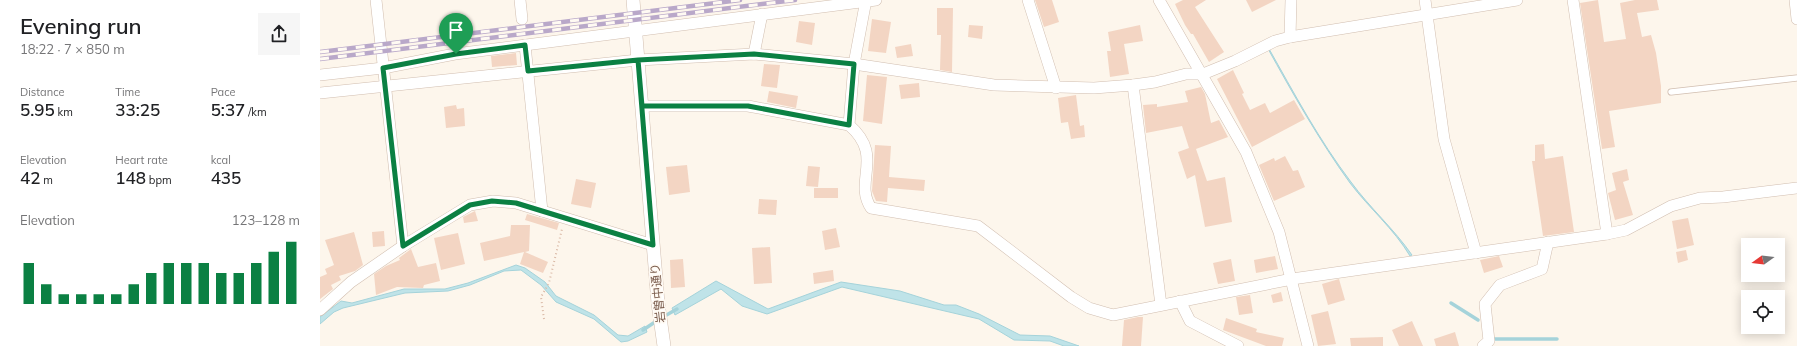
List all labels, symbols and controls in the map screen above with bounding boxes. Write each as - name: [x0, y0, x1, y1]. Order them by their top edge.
- text: Evening run: [20, 12, 142, 40]
- button: share: [258, 13, 300, 55]
- pin: [439, 13, 473, 54]
- icon: arrive: [445, 19, 467, 41]
- text: 18:22 · 7 × 850 m: [20, 41, 125, 57]
- text: Distance: [20, 85, 64, 99]
- text: Time: [115, 85, 140, 99]
- text: Pace: [211, 85, 235, 99]
- text: 5.95: [20, 99, 55, 120]
- text: 33:25: [115, 99, 160, 120]
- text: 5:37: [211, 99, 245, 120]
- text: km: [55, 105, 73, 119]
- text: /km: [245, 105, 267, 119]
- text: Elevation: [20, 153, 67, 167]
- text: Heart rate: [115, 153, 168, 167]
- text: kcal: [211, 153, 231, 167]
- text: 42: [20, 167, 40, 188]
- text: 148: [115, 167, 146, 188]
- text: 435: [211, 167, 241, 188]
- text: m: [40, 173, 53, 187]
- text: bpm: [146, 173, 172, 187]
- text: Elevation: [20, 212, 75, 228]
- text: 123–128 m: [232, 212, 300, 228]
- north arrow: [1741, 238, 1785, 282]
- map controls: [1741, 238, 1785, 334]
- street label: 岩曽中通り: [647, 262, 668, 324]
- button: locate: [1741, 290, 1785, 334]

